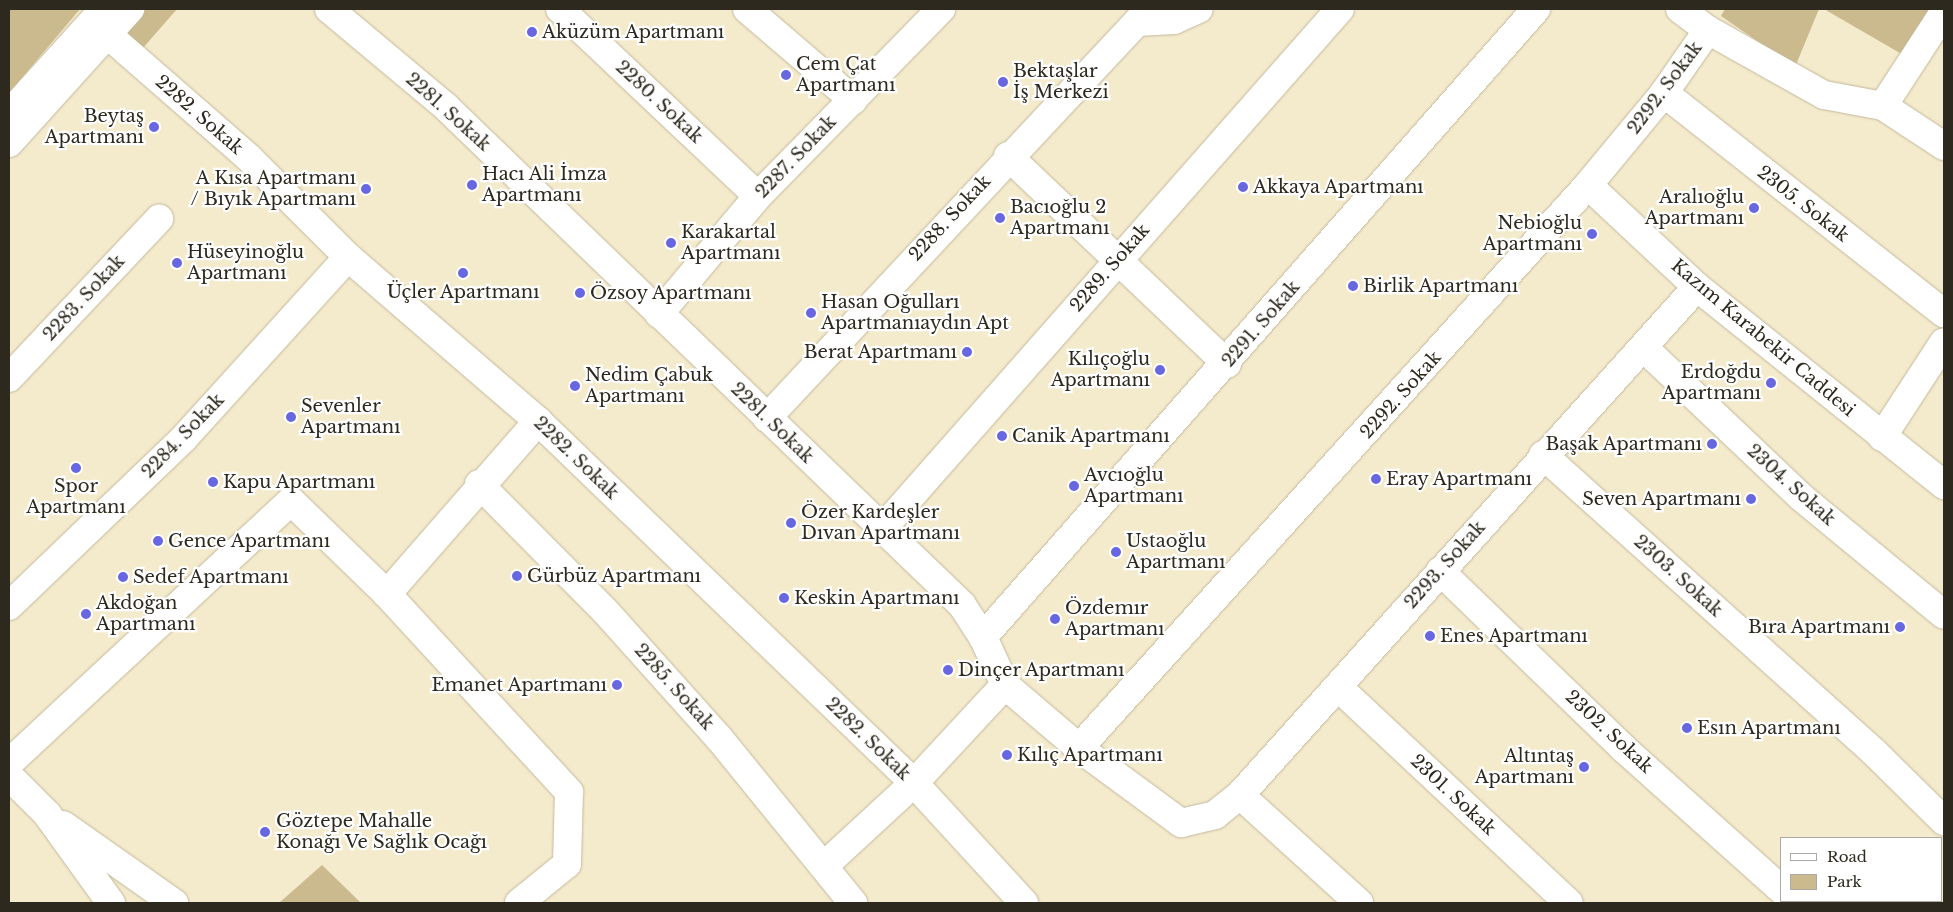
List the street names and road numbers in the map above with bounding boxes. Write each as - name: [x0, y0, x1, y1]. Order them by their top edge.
- street label: 2292. Sokak: [1623, 37, 1707, 139]
- street label: 2280. Sokak: [611, 56, 707, 148]
- street label: 2281. Sokak: [401, 68, 495, 156]
- street label: 2282. Sokak: [151, 71, 247, 159]
- street label: 2287. Sokak: [751, 111, 841, 203]
- street label: 2305. Sokak: [1753, 161, 1853, 247]
- street label: 2288. Sokak: [905, 171, 995, 265]
- street label: 2289. Sokak: [1066, 220, 1154, 316]
- street label: 2283. Sokak: [39, 251, 129, 345]
- street label: Kazım Karabekir Caddesi: [1667, 255, 1859, 421]
- street label: 2291. Sokak: [1218, 276, 1304, 372]
- street label: 2292. Sokak: [1356, 347, 1446, 443]
- street label: 2281. Sokak: [726, 378, 818, 468]
- street label: 2284. Sokak: [137, 389, 229, 483]
- street label: 2282. Sokak: [529, 412, 623, 504]
- street label: 2304. Sokak: [1743, 440, 1839, 530]
- street label: 2293. Sokak: [1400, 517, 1490, 613]
- street label: 2303. Sokak: [1629, 531, 1727, 621]
- street label: 2285. Sokak: [630, 639, 718, 735]
- street label: 2302. Sokak: [1561, 686, 1657, 778]
- street label: 2282. Sokak: [821, 693, 915, 785]
- street label: 2301. Sokak: [1406, 750, 1500, 840]

